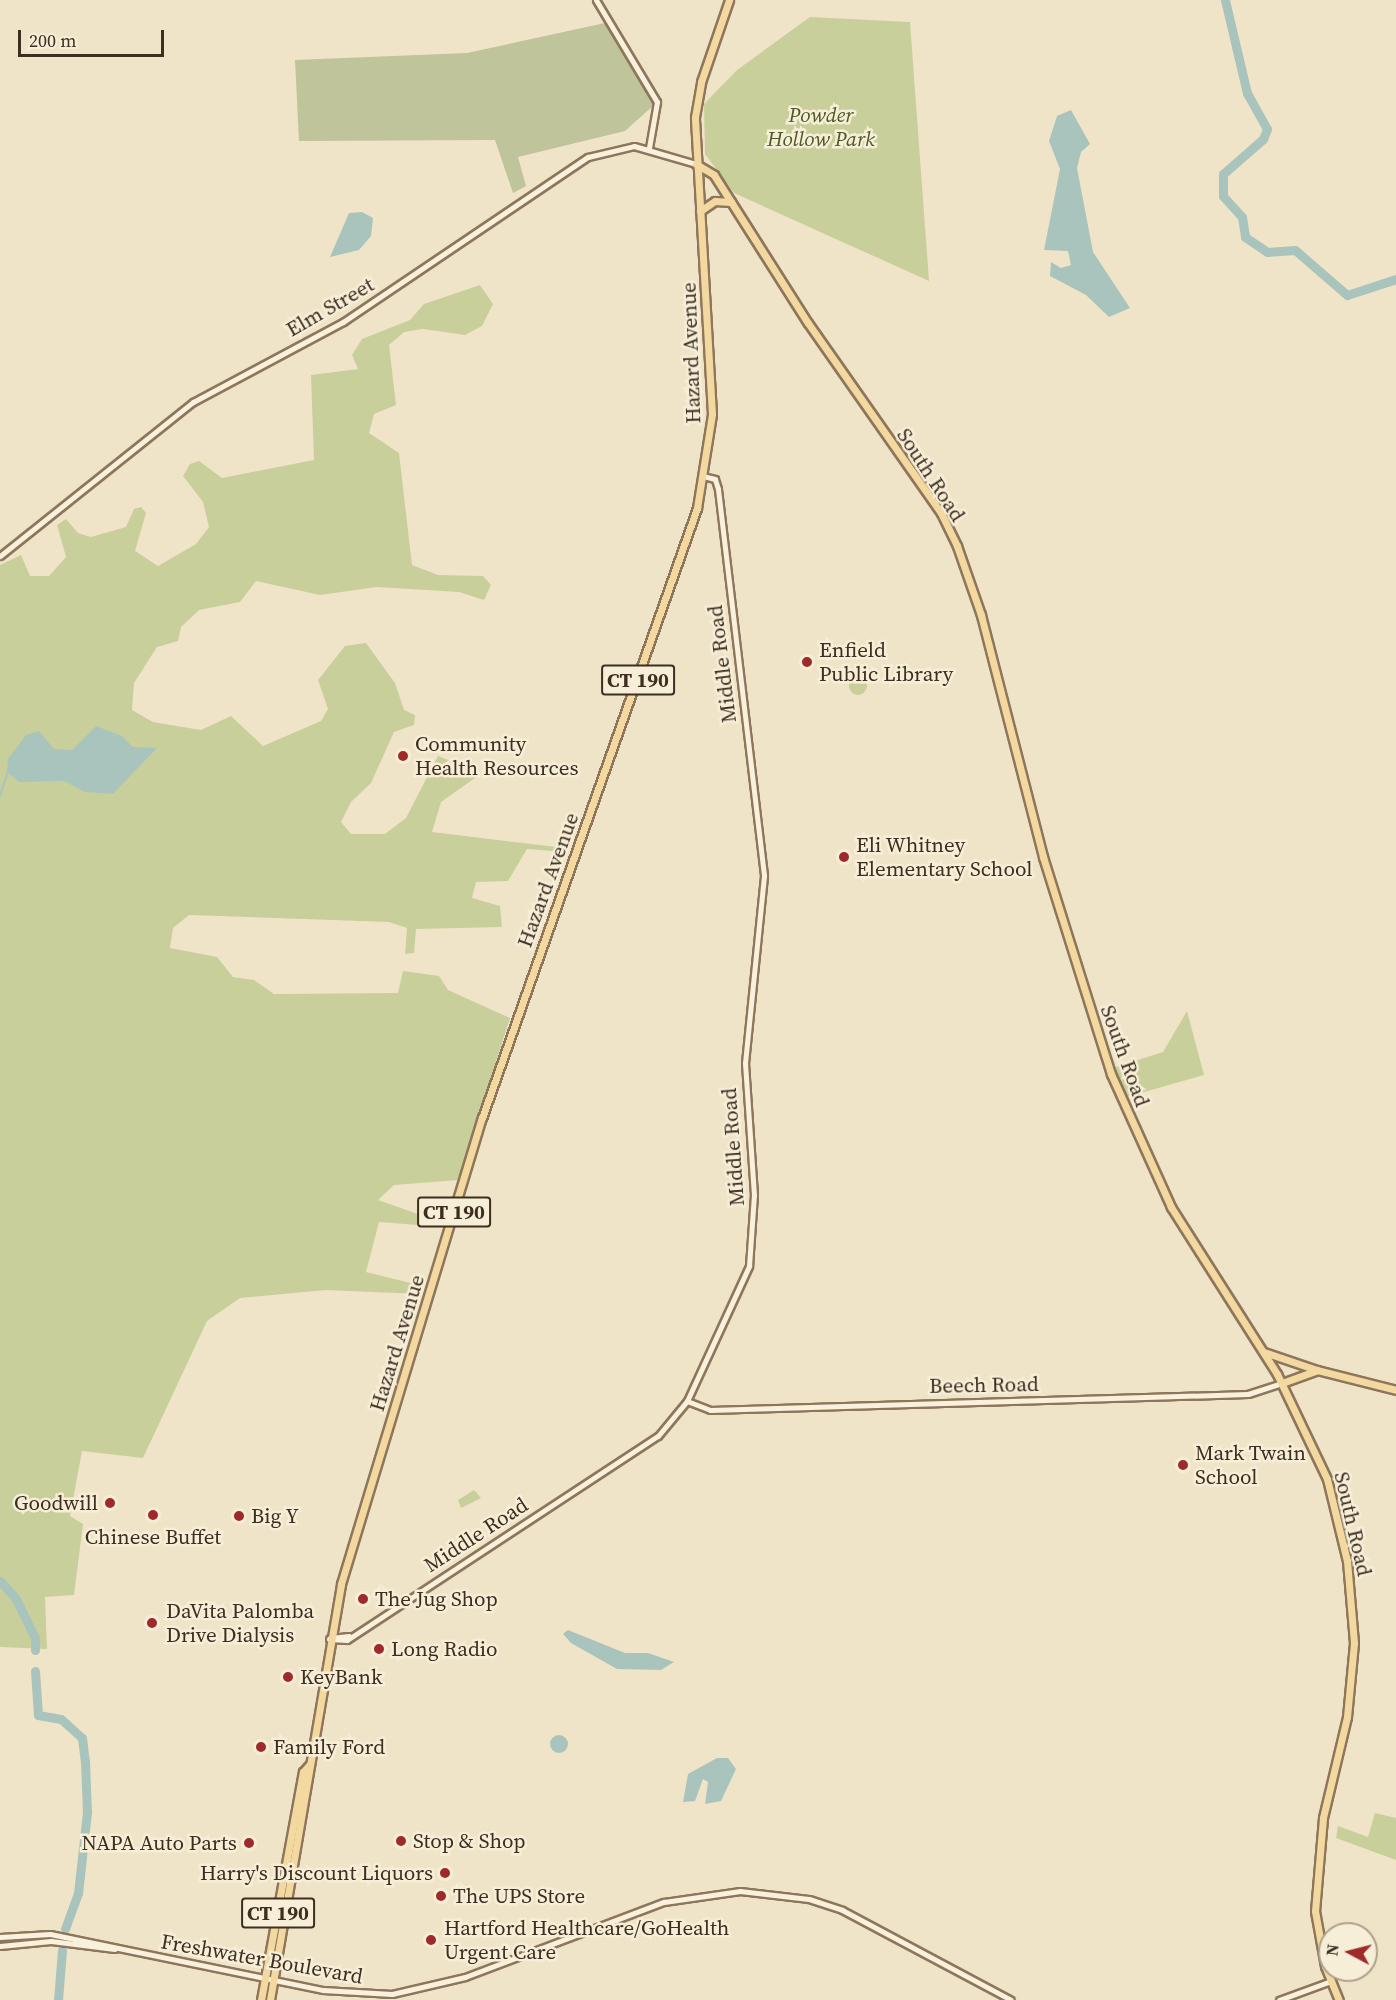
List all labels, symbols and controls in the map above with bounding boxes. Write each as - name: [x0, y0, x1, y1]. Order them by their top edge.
- scale bar: [21, 18, 166, 56]
- text: 200 m: [29, 28, 76, 53]
- park label: Powder Hollow Park: [767, 102, 875, 152]
- street label: Elm Street: [282, 272, 378, 342]
- street label: Hazard Avenue: [676, 282, 706, 424]
- street label: South Road: [892, 424, 970, 526]
- street label: Middle Road: [702, 604, 742, 724]
- place label: Enfield Public Library: [819, 637, 953, 687]
- marker: Enfield Public Library: [800, 655, 814, 669]
- road number: CT 190: [600, 663, 676, 697]
- place label: Community Health Resources: [415, 731, 579, 781]
- marker: Community Health Resources: [396, 749, 410, 763]
- street label: Hazard Avenue: [512, 809, 584, 951]
- place label: Eli Whitney Elementary School: [856, 832, 1033, 882]
- marker: Eli Whitney Elementary School: [837, 850, 851, 864]
- street label: South Road: [1095, 1002, 1155, 1110]
- street label: Middle Road: [716, 1087, 750, 1207]
- road number: CT 190: [416, 1195, 492, 1229]
- street label: Hazard Avenue: [364, 1272, 430, 1414]
- street label: Beech Road: [929, 1371, 1039, 1399]
- place label: Mark Twain School: [1195, 1440, 1306, 1490]
- marker: Mark Twain School: [1176, 1458, 1190, 1472]
- street label: South Road: [1329, 1469, 1377, 1579]
- place label: Goodwill: [14, 1490, 98, 1516]
- street label: Middle Road: [419, 1492, 533, 1578]
- marker: Goodwill: [103, 1496, 117, 1510]
- place label: Big Y: [251, 1503, 300, 1529]
- marker: Chinese Buffet: [146, 1508, 160, 1522]
- marker: Big Y: [232, 1509, 246, 1523]
- place label: Chinese Buffet: [85, 1524, 221, 1550]
- place label: The Jug Shop: [375, 1586, 498, 1612]
- marker: The Jug Shop: [356, 1592, 370, 1606]
- place label: DaVita Palomba Drive Dialysis: [166, 1598, 314, 1648]
- marker: DaVita Palomba Drive Dialysis: [143, 1614, 161, 1632]
- place label: Long Radio: [391, 1636, 498, 1662]
- marker: Long Radio: [372, 1642, 386, 1656]
- place label: KeyBank: [300, 1664, 382, 1690]
- marker: KeyBank: [281, 1670, 295, 1684]
- place label: Family Ford: [273, 1734, 385, 1760]
- marker: Family Ford: [254, 1740, 268, 1754]
- place label: Stop & Shop: [413, 1828, 526, 1854]
- place label: NAPA Auto Parts: [82, 1830, 237, 1856]
- marker: Stop & Shop: [394, 1834, 408, 1848]
- marker: NAPA Auto Parts: [242, 1836, 256, 1850]
- place label: Harry's Discount Liquors: [200, 1860, 433, 1886]
- marker: Harry's Discount Liquors: [438, 1866, 452, 1880]
- place label: The UPS Store: [453, 1883, 585, 1909]
- marker: The UPS Store: [434, 1889, 448, 1903]
- road number: CT 190: [240, 1896, 316, 1930]
- place label: Hartford Healthcare/GoHealth Urgent Care: [444, 1915, 729, 1965]
- north arrow: [1318, 1922, 1378, 1982]
- street label: Freshwater Boulevard: [159, 1929, 365, 1989]
- marker: Hartford Healthcare/GoHealth Urgent Care: [422, 1931, 440, 1949]
- text: N: [1320, 1943, 1344, 1957]

